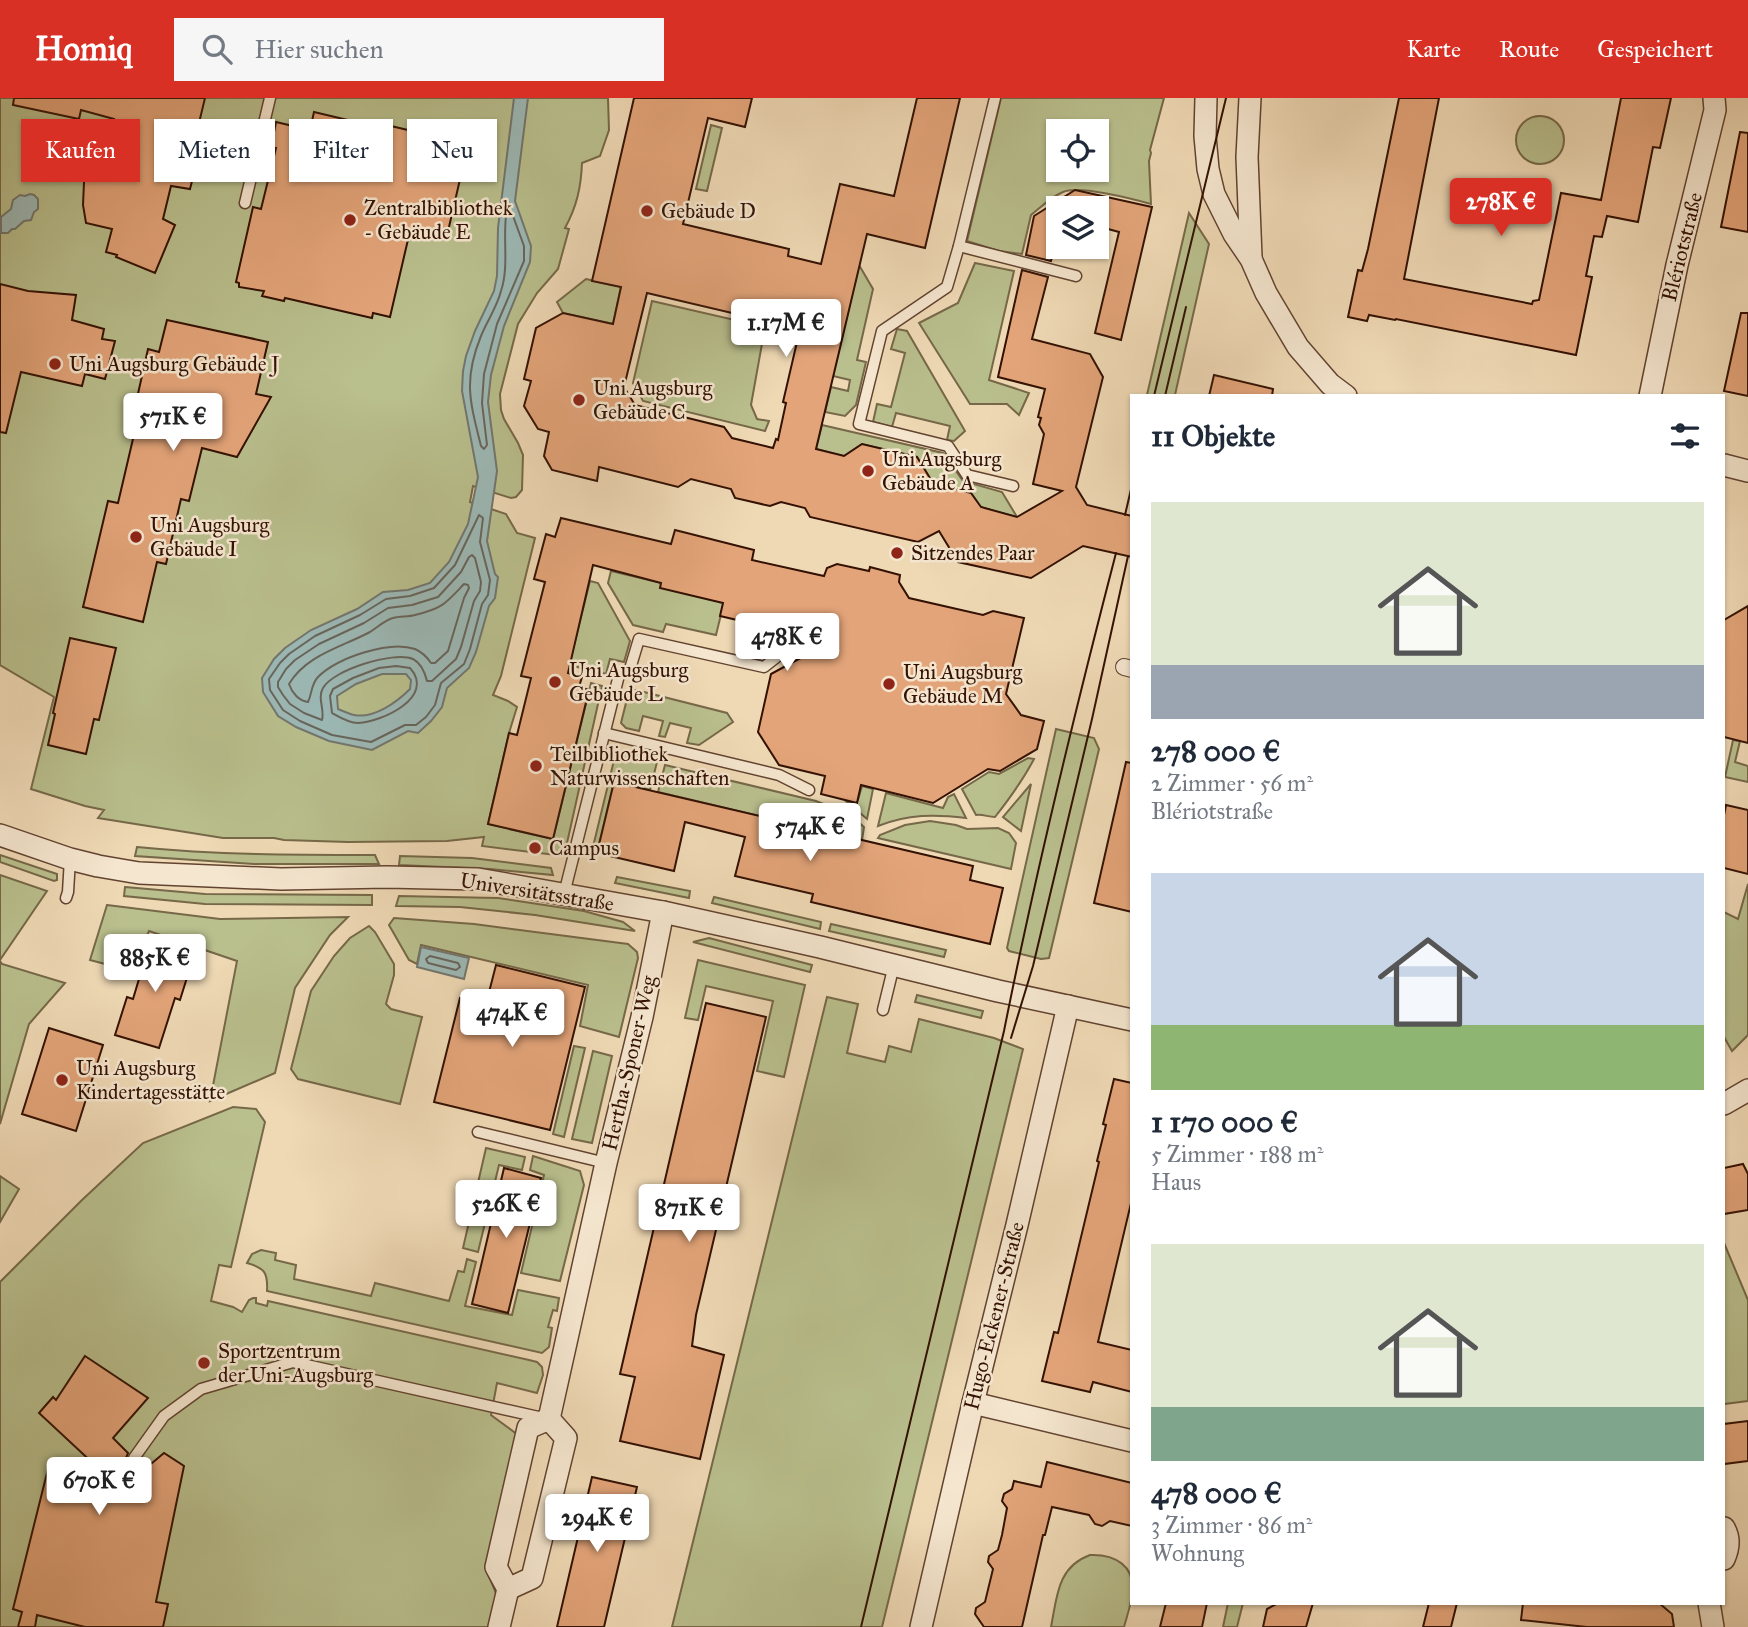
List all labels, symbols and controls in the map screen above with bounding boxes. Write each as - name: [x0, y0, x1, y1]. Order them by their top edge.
- search box: [174, 18, 664, 81]
- text: Homiq: [35, 29, 132, 69]
- icon: search: [198, 30, 236, 68]
- text: Hier suchen: [254, 33, 384, 65]
- text: Karte: [1406, 34, 1461, 64]
- text: Route: [1499, 34, 1559, 64]
- text: Gespeichert: [1597, 34, 1713, 64]
- chip: Kaufen: [21, 119, 140, 182]
- chip: Mieten: [154, 119, 275, 182]
- chip: Filter: [289, 119, 393, 182]
- chip: Neu: [407, 119, 497, 182]
- map controls: [1046, 119, 1109, 259]
- button: locate: [1046, 119, 1109, 182]
- pin: 278K €: [1444, 178, 1558, 238]
- text: 278K €: [1466, 187, 1536, 215]
- street label: Blériotstraße: [1656, 190, 1708, 304]
- place label: Zentralbibliothek - Gebäude E: [364, 195, 513, 245]
- button: layers: [1046, 196, 1109, 259]
- place label: Gebäude D: [661, 198, 756, 224]
- marker: Gebäude D: [639, 203, 655, 219]
- marker: Zentralbibliothek - Gebäude E: [342, 212, 358, 228]
- pin: 1.17M €: [721, 300, 851, 359]
- text: 1.17M €: [747, 308, 825, 336]
- place label: Uni Augsburg Gebäude J: [69, 351, 280, 377]
- marker: Uni Augsburg Gebäude J: [47, 356, 63, 372]
- place label: Uni Augsburg Gebäude C: [593, 375, 712, 425]
- marker: Uni Augsburg Gebäude C: [571, 392, 587, 408]
- pin: 571K €: [116, 394, 230, 453]
- text: 571K €: [139, 402, 207, 430]
- icon: filters: [1666, 417, 1704, 455]
- text: 11 Objekte: [1151, 418, 1275, 454]
- place label: Uni Augsburg Gebäude A: [882, 446, 1001, 496]
- marker: Uni Augsburg Gebäude A: [860, 463, 876, 479]
- place label: Uni Augsburg Gebäude I: [150, 512, 269, 562]
- marker: Uni Augsburg Gebäude I: [128, 529, 144, 545]
- place label: Sitzendes Paar: [911, 540, 1035, 566]
- marker: Sitzendes Paar: [889, 545, 905, 561]
- icon: home: [1365, 548, 1491, 674]
- pin: 478K €: [730, 614, 844, 673]
- text: 478K €: [751, 622, 823, 650]
- place label: Uni Augsburg Gebäude L: [569, 657, 688, 707]
- place label: Uni Augsburg Gebäude M: [903, 659, 1022, 709]
- marker: Uni Augsburg Gebäude L: [547, 674, 563, 690]
- marker: Uni Augsburg Gebäude M: [881, 676, 897, 692]
- text: 278 000 €: [1151, 733, 1280, 769]
- place label: Teilbibliothek Naturwissenschaften: [550, 741, 729, 791]
- marker: Teilbibliothek Naturwissenschaften: [528, 758, 544, 774]
- text: 2 Zimmer · 56 m²: [1151, 769, 1313, 797]
- text: Blériotstraße: [1151, 797, 1273, 825]
- pin: 574K €: [753, 804, 867, 863]
- text: 574K €: [775, 812, 845, 840]
- place label: Campus: [549, 835, 619, 861]
- marker: Campus: [527, 840, 543, 856]
- street label: Universitätsstraße: [458, 867, 616, 917]
- icon: home: [1365, 919, 1491, 1045]
- pin: 885K €: [98, 934, 212, 994]
- text: 885K €: [120, 943, 190, 971]
- street label: Hertha-Sponer-Weg: [596, 973, 662, 1153]
- pin: 474K €: [455, 990, 569, 1049]
- text: 474K €: [476, 998, 548, 1026]
- place label: Uni Augsburg Kindertagesstätte: [76, 1055, 226, 1105]
- marker: Uni Augsburg Kindertagesstätte: [54, 1072, 70, 1088]
- text: 1 170 000 €: [1151, 1104, 1298, 1140]
- text: 5 Zimmer · 188 m²: [1151, 1140, 1324, 1168]
- text: Haus: [1151, 1168, 1201, 1196]
- pin: 526K €: [449, 1180, 563, 1240]
- pin: 871K €: [632, 1184, 746, 1244]
- text: 526K €: [471, 1189, 541, 1217]
- text: 871K €: [655, 1193, 723, 1221]
- street label: Hugo-Eckener-Straße: [958, 1219, 1030, 1413]
- icon: home: [1365, 1290, 1491, 1416]
- place label: Sportzentrum der Uni-Augsburg: [218, 1338, 373, 1388]
- marker: Sportzentrum der Uni-Augsburg: [196, 1355, 212, 1371]
- pin: 670K €: [42, 1458, 156, 1517]
- text: 670K €: [63, 1466, 135, 1494]
- text: 478 000 €: [1151, 1475, 1282, 1511]
- pin: 294K €: [540, 1494, 654, 1554]
- text: 294K €: [561, 1503, 633, 1531]
- text: 3 Zimmer · 86 m²: [1151, 1511, 1313, 1539]
- text: Wohnung: [1151, 1539, 1244, 1567]

